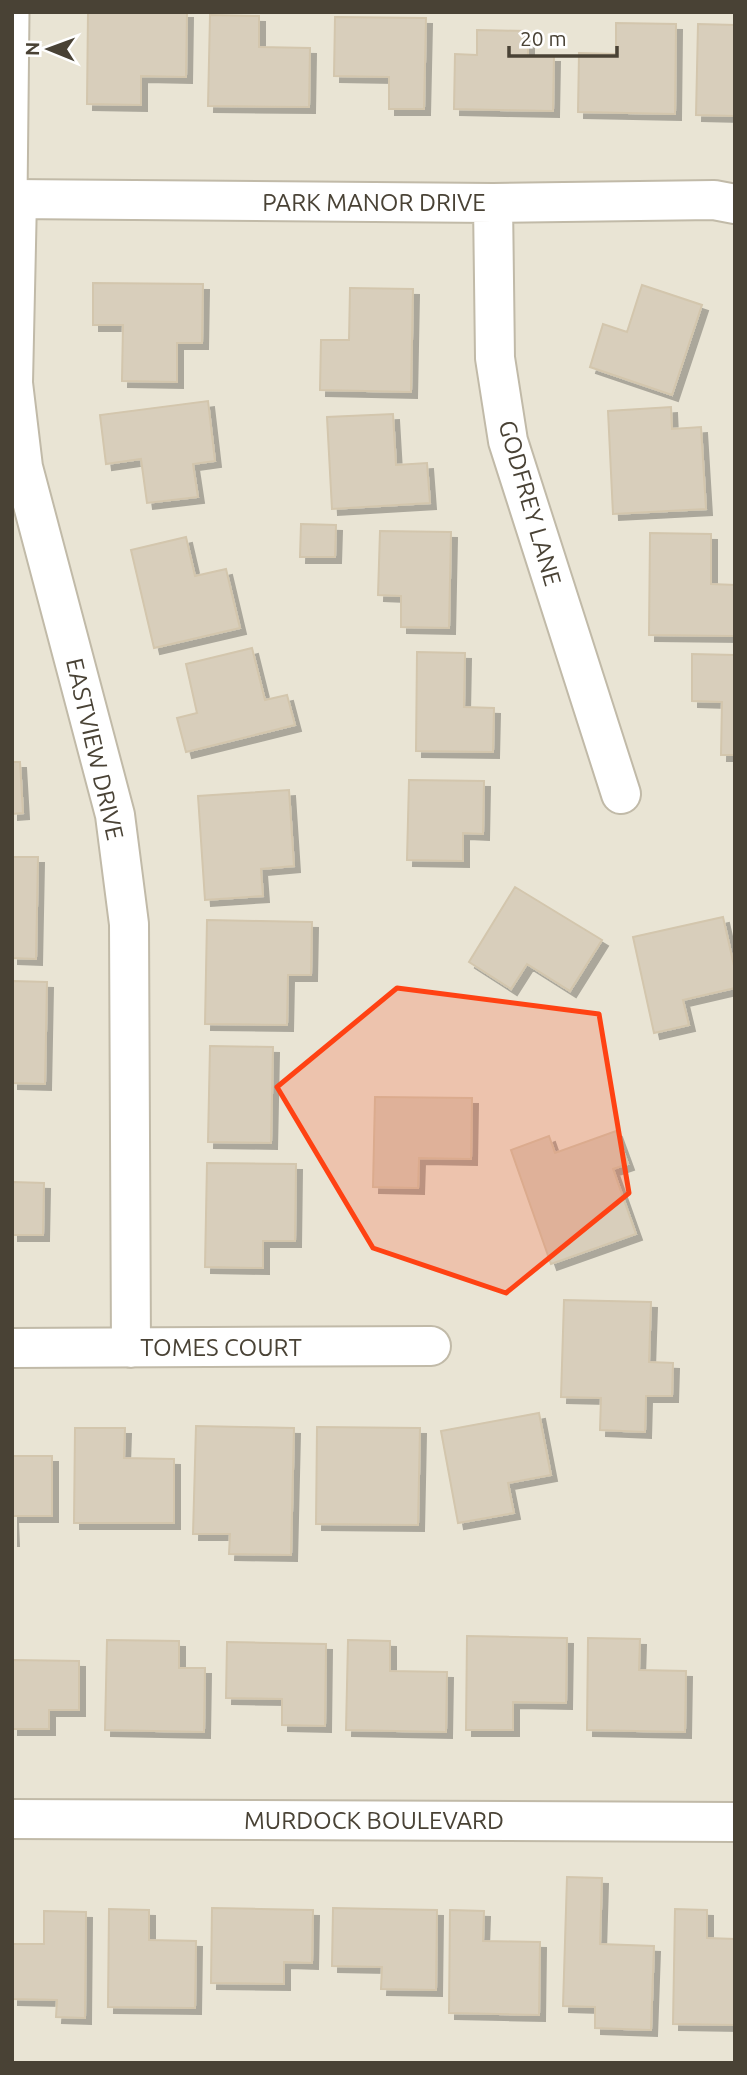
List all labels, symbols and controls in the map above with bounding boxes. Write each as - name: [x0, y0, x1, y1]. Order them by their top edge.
- north arrow: [14, 14, 84, 84]
- scale bar: [509, 14, 618, 58]
- text: 20 m: [520, 26, 567, 50]
- text: N: [21, 41, 43, 56]
- street label: PARK MANOR DRIVE: [262, 189, 486, 216]
- street label: GODFREY LANE: [493, 417, 567, 589]
- street label: EASTVIEW DRIVE: [61, 656, 129, 842]
- street label: TOMES COURT: [140, 1334, 302, 1361]
- street label: MURDOCK BOULEVARD: [244, 1807, 504, 1834]

